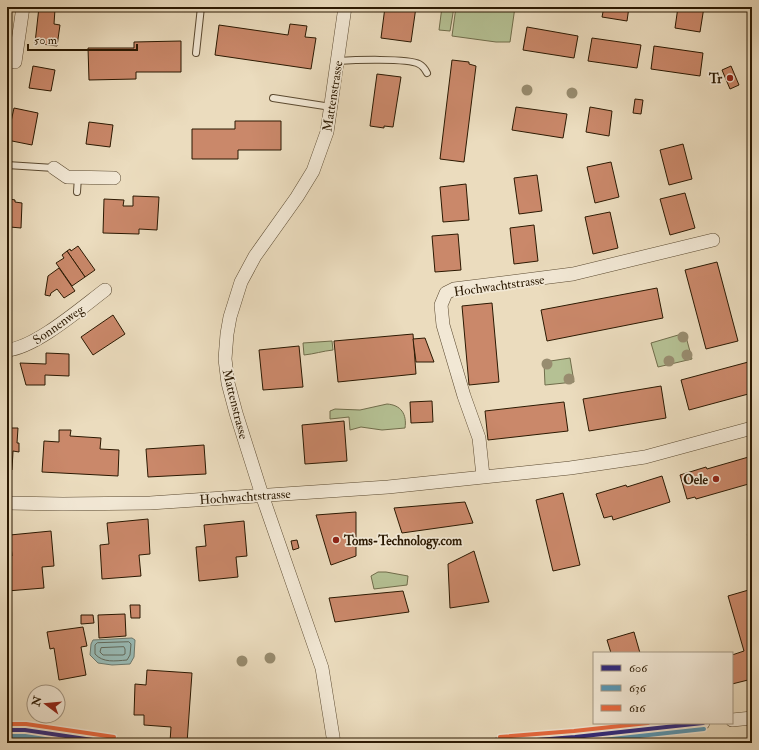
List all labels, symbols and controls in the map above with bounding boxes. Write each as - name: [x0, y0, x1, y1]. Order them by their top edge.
- scale bar: [28, 26, 137, 52]
- text: 50 m: [34, 33, 58, 48]
- street label: Mattenstrasse: [319, 59, 347, 133]
- place label: Tr: [708, 71, 723, 87]
- marker: Tr: [725, 73, 735, 83]
- street label: Hochwachtstrasse: [453, 272, 546, 300]
- street label: Sonnenweg: [30, 301, 88, 348]
- street label: Mattenstrasse: [219, 368, 252, 441]
- place label: Oele: [683, 472, 709, 488]
- marker: Oele: [711, 474, 721, 484]
- street label: Hochwachtstrasse: [199, 486, 292, 508]
- place label: Toms-Technology.com: [343, 533, 463, 550]
- marker: Toms-Technology.com: [331, 535, 341, 545]
- legend: [593, 652, 733, 724]
- text: 606: [629, 661, 648, 676]
- text: 636: [629, 681, 647, 696]
- north arrow: [26, 684, 66, 724]
- text: N: [29, 694, 45, 709]
- text: 616: [629, 701, 646, 716]

